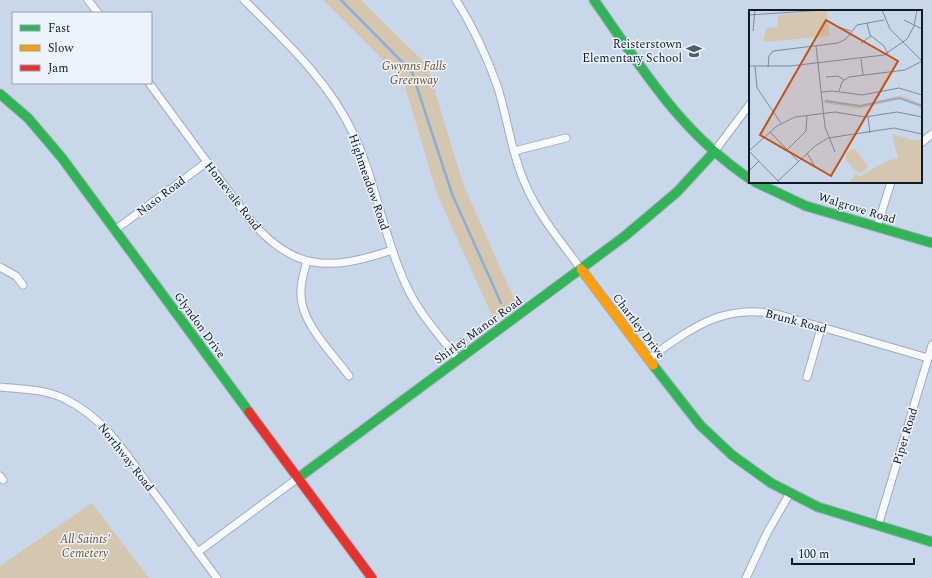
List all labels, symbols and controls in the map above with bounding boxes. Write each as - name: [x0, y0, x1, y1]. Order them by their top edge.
- inset map: [749, 10, 922, 183]
- legend: [12, 12, 152, 84]
- text: Fast: [48, 19, 70, 38]
- place label: Reisterstown Elementary School: [582, 35, 682, 68]
- text: Slow: [48, 39, 74, 58]
- school or university icon: Reisterstown Elementary School: [685, 42, 703, 60]
- park label: Gwynns Falls Greenway: [382, 57, 447, 90]
- text: Jam: [48, 59, 69, 78]
- street label: Highmeadow Road: [343, 131, 394, 233]
- street label: Homevale Road: [199, 158, 266, 235]
- street label: Naso Road: [133, 171, 190, 221]
- street label: Walgrove Road: [816, 188, 898, 229]
- street label: Glyndon Drive: [169, 288, 230, 363]
- street label: Chartley Drive: [608, 289, 670, 363]
- street label: Shirley Manor Road: [430, 292, 527, 369]
- street label: Brunk Road: [763, 304, 829, 339]
- street label: Piper Road: [888, 405, 923, 467]
- street label: Northway Road: [93, 419, 159, 496]
- park label: All Saints' Cemetery: [59, 530, 110, 563]
- scale bar: [792, 540, 914, 566]
- text: 100 m: [798, 545, 829, 564]

